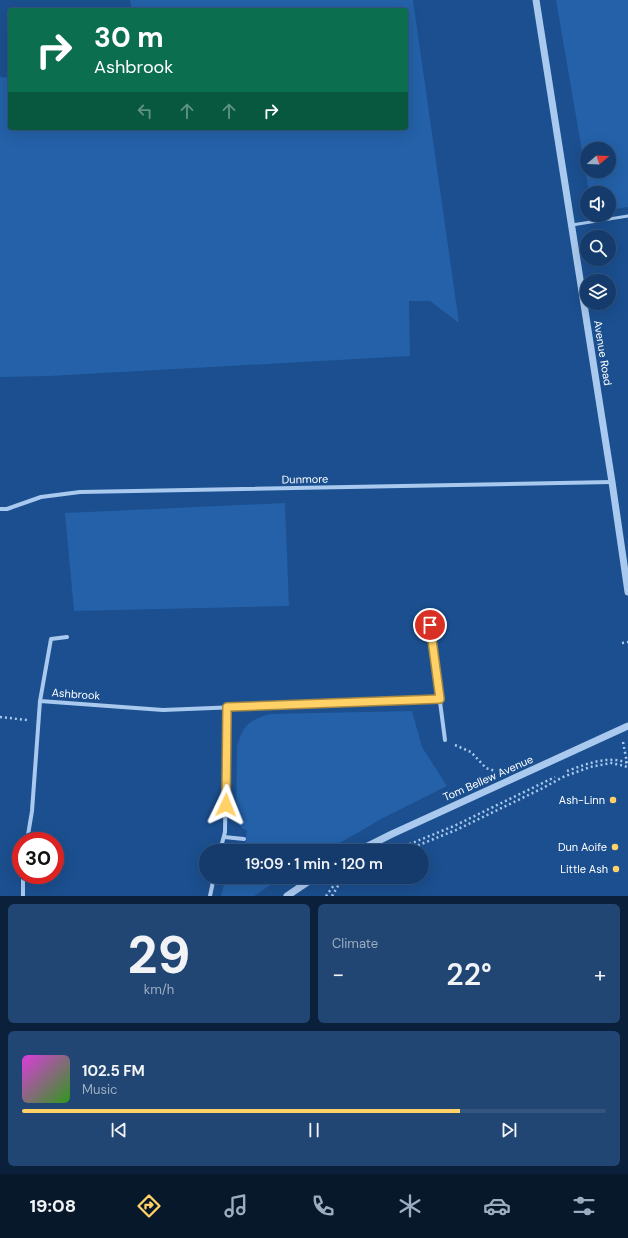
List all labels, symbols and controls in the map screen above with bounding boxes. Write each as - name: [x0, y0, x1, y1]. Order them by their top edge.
- text: 30 m: [94, 19, 164, 56]
- icon: right: [28, 24, 80, 76]
- text: Ashbrook: [94, 55, 173, 79]
- icon: left: [134, 100, 156, 122]
- icon: ahead: [176, 100, 198, 122]
- icon: ahead: [218, 100, 240, 122]
- icon: right: [260, 100, 282, 122]
- north arrow: [580, 142, 616, 178]
- map controls: [580, 142, 616, 310]
- button: sound: [580, 186, 616, 222]
- button: search: [580, 230, 616, 266]
- button: layers: [580, 274, 616, 310]
- street label: Avenue Road: [591, 319, 615, 387]
- street label: Dunmore: [282, 472, 328, 486]
- pin: [413, 608, 447, 642]
- icon: arrive: [419, 614, 441, 636]
- street label: Ashbrook: [51, 685, 101, 703]
- street label: Tom Bellew Avenue: [441, 752, 535, 804]
- position arrow: [205, 784, 247, 826]
- place label: Ash-Linn: [559, 793, 605, 807]
- marker: Ash-Linn: [608, 795, 618, 805]
- speed limit sign: 30: [12, 832, 64, 884]
- place label: Dun Aoife: [558, 840, 607, 854]
- marker: Dun Aoife: [610, 842, 620, 852]
- text: 19:09 · 1 min · 120 m: [245, 854, 383, 874]
- place label: Little Ash: [560, 862, 608, 876]
- marker: Little Ash: [611, 864, 621, 874]
- text: 29: [128, 921, 190, 989]
- text: Climate: [332, 935, 378, 952]
- text: 22°: [446, 955, 492, 994]
- text: −: [332, 960, 344, 989]
- text: +: [594, 960, 606, 989]
- text: km/h: [144, 981, 174, 998]
- text: 102.5 FM: [82, 1061, 145, 1081]
- text: Music: [82, 1081, 117, 1098]
- icon: previous: [108, 1119, 130, 1141]
- icon: pause: [303, 1119, 325, 1141]
- icon: next: [498, 1119, 520, 1141]
- icon: directions: [135, 1192, 163, 1220]
- icon: music: [222, 1192, 250, 1220]
- icon: phone: [309, 1192, 337, 1220]
- icon: climate: [396, 1192, 424, 1220]
- icon: car: [483, 1192, 511, 1220]
- icon: filters: [570, 1192, 598, 1220]
- text: 19:08: [30, 1194, 76, 1218]

